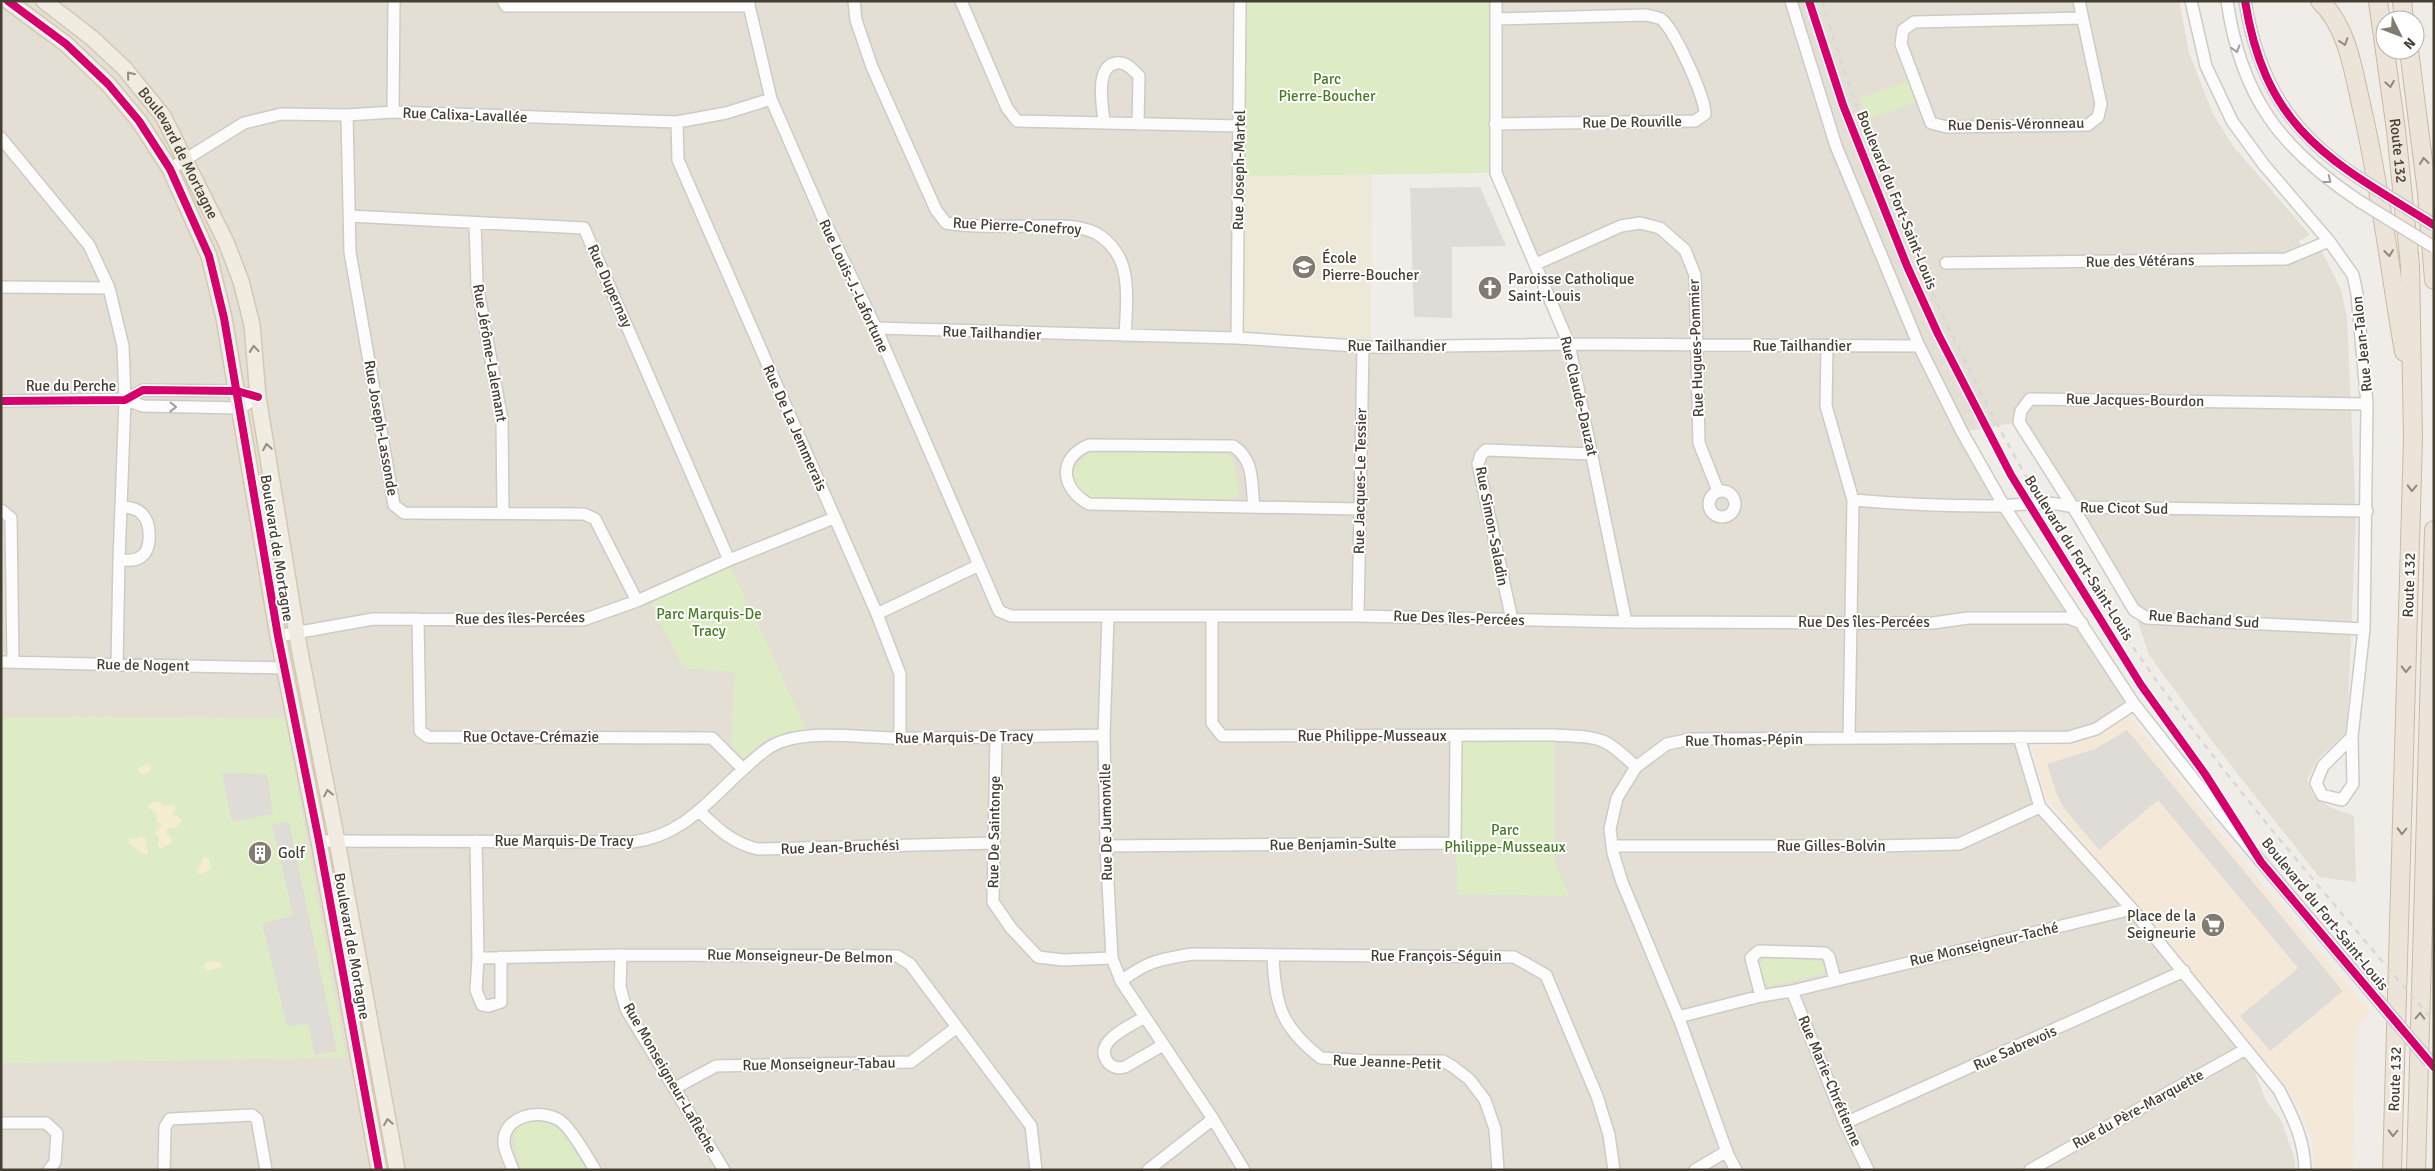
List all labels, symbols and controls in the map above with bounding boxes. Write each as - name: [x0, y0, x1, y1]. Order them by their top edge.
- north arrow: [2375, 10, 2425, 60]
- text: N: [2400, 34, 2419, 53]
- one-way arrow: [2339, 38, 2349, 46]
- one-way arrow: [2231, 44, 2241, 53]
- park label: Parc Pierre-Boucher: [1279, 70, 1376, 105]
- one-way arrow: [126, 72, 135, 81]
- one-way arrow: [2384, 80, 2394, 89]
- street label: Boulevard de Mortagne: [134, 83, 222, 222]
- street label: Rue Calixa-Lavallée: [402, 104, 528, 126]
- street label: Boulevard du Fort-Saint-Louis: [1853, 108, 1941, 293]
- street label: Rue Joseph-Martel: [1229, 110, 1249, 230]
- street label: Rue De Rouville: [1582, 112, 1682, 132]
- street label: Rue Denis-Véronneau: [1948, 114, 2084, 134]
- street label: Route 132: [2385, 117, 2410, 184]
- one-way arrow: [2419, 157, 2430, 165]
- one-way arrow: [2322, 174, 2331, 182]
- street label: Rue Pierre-Conefroy: [952, 214, 1082, 238]
- street label: Rue Louis-J.-Lafortune: [815, 216, 893, 356]
- street label: Rue Dupernay: [584, 242, 636, 330]
- place label: École Pierre-Boucher: [1322, 248, 1419, 284]
- one-way arrow: [2383, 249, 2394, 257]
- street label: Rue des Vétérans: [2085, 251, 2195, 271]
- school or university icon: École Pierre-Boucher: [1291, 254, 1317, 280]
- place label: Paroisse Catholique Saint-Louis: [1508, 270, 1634, 305]
- church icon: Paroisse Catholique Saint-Louis: [1477, 275, 1503, 301]
- street label: Rue Hugues-Pommier: [1685, 278, 1707, 417]
- street label: Rue Jérôme-Lalemant: [469, 283, 511, 423]
- street label: Rue Jean-Talon: [2348, 295, 2376, 393]
- street label: Rue Tailhandier: [942, 322, 1042, 344]
- street label: Rue Claude-Dauzat: [1556, 334, 1602, 458]
- street label: Rue Tailhandier: [1348, 337, 1447, 355]
- street label: Rue Tailhandier: [1753, 337, 1852, 355]
- one-way arrow: [249, 344, 260, 352]
- street label: Rue Joseph-Lassonde: [360, 359, 402, 497]
- street label: Rue De La Jemmerais: [759, 362, 831, 494]
- street label: Rue du Perche: [26, 377, 116, 395]
- street label: Rue Jacques-Bourdon: [2066, 390, 2204, 410]
- one-way arrow: [169, 401, 177, 412]
- street label: Rue Jacques-Le Tessier: [1350, 407, 1370, 554]
- one-way arrow: [262, 443, 272, 451]
- street label: Rue Simon-Saladin: [1472, 465, 1512, 587]
- street label: Boulevard du Fort-Saint-Louis: [2021, 472, 2138, 644]
- street label: Boulevard de Mortagne: [256, 473, 298, 623]
- one-way arrow: [2406, 484, 2417, 492]
- street label: Rue Cicot Sud: [2080, 498, 2168, 518]
- street label: Route 132: [2399, 552, 2419, 618]
- park label: Parc Marquis-De Tracy: [656, 605, 762, 640]
- street label: Rue Bachand Sud: [2148, 606, 2260, 632]
- street label: Rue Des îles-Percées: [1393, 607, 1526, 629]
- street label: Rue des îles-Percées: [455, 608, 586, 628]
- street label: Rue Des îles-Percées: [1798, 613, 1930, 631]
- street label: Rue de Nogent: [96, 655, 190, 675]
- one-way arrow: [2401, 665, 2411, 673]
- street label: Rue Marquis-De Tracy: [894, 727, 1034, 747]
- street label: Rue Philippe-Musseaux: [1297, 727, 1447, 745]
- street label: Rue Octave-Crémazie: [463, 728, 599, 746]
- street label: Rue Thomas-Pépin: [1685, 730, 1803, 750]
- street label: Rue De Jumonville: [1096, 763, 1116, 881]
- street label: Rue De Saintonge: [984, 775, 1004, 889]
- one-way arrow: [323, 789, 334, 798]
- park label: Parc Philippe-Musseaux: [1444, 821, 1566, 856]
- one-way arrow: [2396, 827, 2407, 835]
- street label: Rue Marquis-De Tracy: [495, 832, 633, 850]
- street label: Rue Benjamin-Sulte: [1269, 834, 1397, 854]
- street label: Boulevard du Fort-Saint-Louis: [2258, 834, 2392, 994]
- street label: Rue Jean-Bruchési: [780, 836, 900, 858]
- street label: Rue Gilles-Bolvin: [1776, 837, 1886, 855]
- building icon: Golf: [247, 840, 273, 866]
- place label: Golf: [278, 844, 306, 862]
- street label: Boulevard de Mortagne: [330, 871, 374, 1021]
- place label: Place de la Seigneurie: [2127, 907, 2196, 942]
- supermarket icon: Place de la Seigneurie: [2200, 912, 2226, 938]
- street label: Rue Monseigneur-Taché: [1908, 918, 2060, 970]
- street label: Rue Monseigneur-De Belmon: [707, 945, 893, 967]
- street label: Rue François-Séguin: [1370, 947, 1502, 965]
- street label: Rue Monseigneur-Laflèche: [619, 999, 721, 1157]
- one-way arrow: [2415, 1012, 2425, 1020]
- street label: Rue Marie-Chrétienne: [1794, 1013, 1866, 1149]
- street label: Rue Sabrevois: [1971, 1021, 2060, 1074]
- street label: Route 132: [2385, 1046, 2405, 1112]
- street label: Rue Jeanne-Petit: [1332, 1051, 1442, 1073]
- street label: Rue Monseigneur-Tabau: [742, 1054, 896, 1074]
- street label: Rue du Père-Marquette: [2069, 1065, 2207, 1153]
- one-way arrow: [384, 1117, 394, 1126]
- one-way arrow: [2388, 1130, 2398, 1138]

